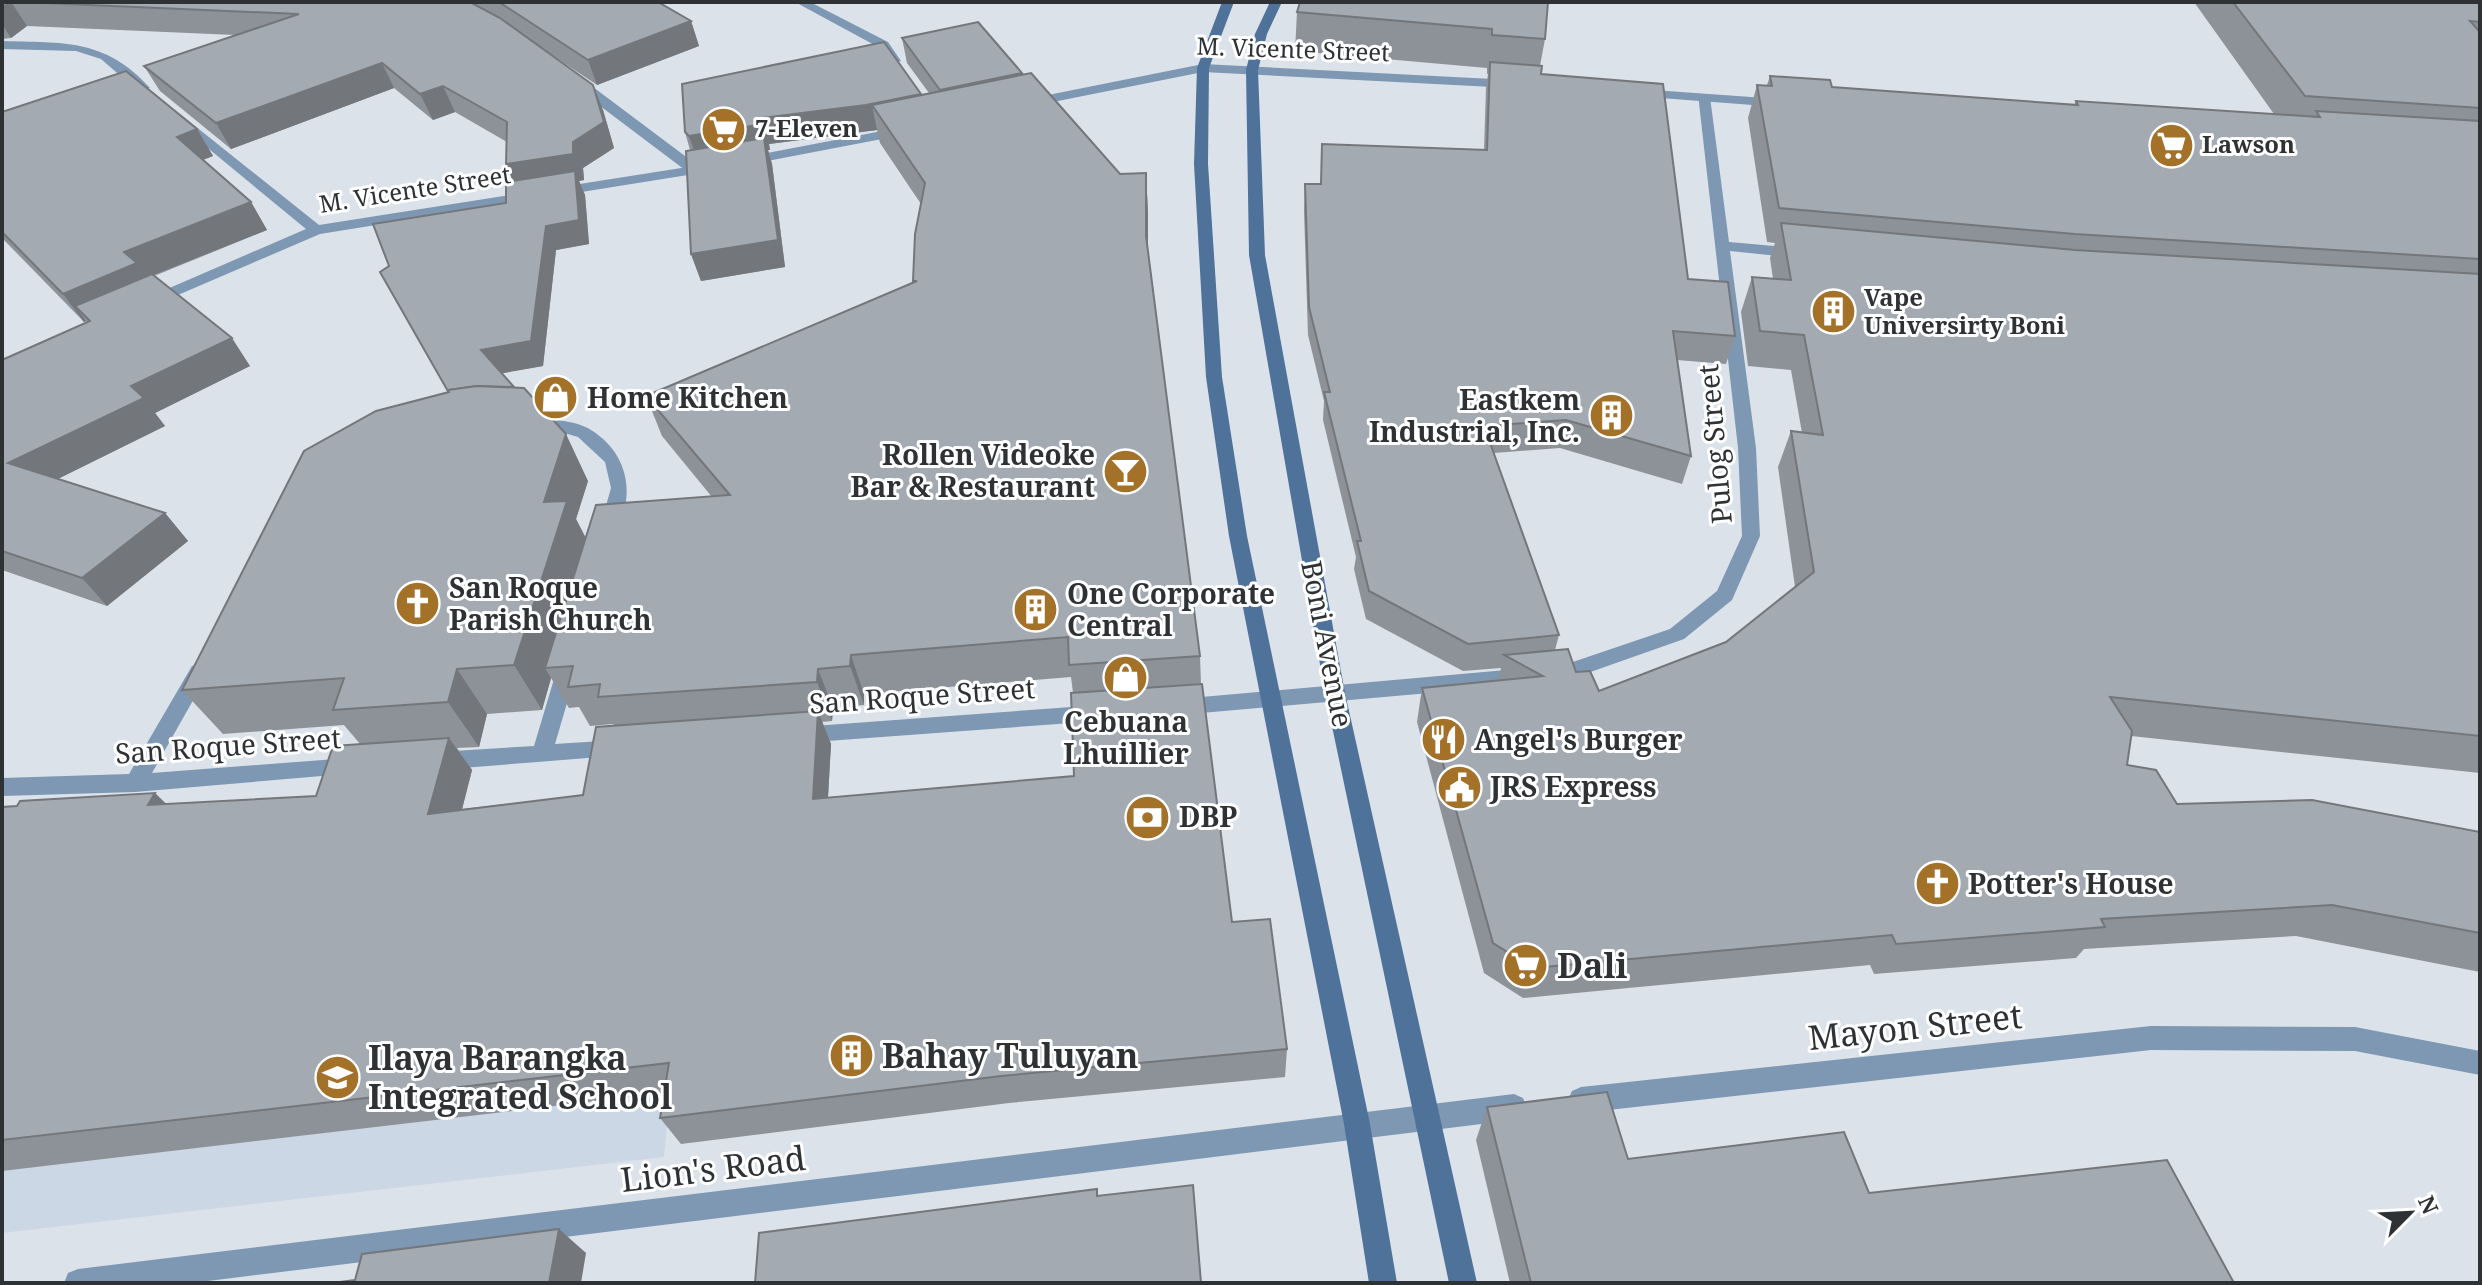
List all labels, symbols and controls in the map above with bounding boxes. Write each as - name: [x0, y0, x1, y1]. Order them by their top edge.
- street label: M. Vicente Street: [1196, 29, 1390, 68]
- supermarket icon: 7-Eleven: [700, 105, 748, 153]
- place label: 7-Eleven: [755, 111, 858, 144]
- supermarket icon: Lawson: [2147, 121, 2195, 169]
- place label: Lawson: [2202, 127, 2295, 160]
- street label: M. Vicente Street: [317, 157, 513, 220]
- place label: Vape Universirty Boni: [1864, 280, 2065, 341]
- building icon: Vape Universirty Boni: [1809, 288, 1857, 336]
- street label: Pulog Street: [1688, 363, 1740, 525]
- shop icon: Home Kitchen: [532, 374, 580, 422]
- place label: Home Kitchen: [587, 378, 788, 416]
- place label: Eastkem Industrial, Inc.: [1369, 380, 1580, 450]
- building icon: Eastkem Industrial, Inc.: [1587, 392, 1635, 440]
- place label: Rollen Videoke Bar & Restaurant: [851, 435, 1095, 505]
- bar icon: Rollen Videoke Bar & Restaurant: [1102, 447, 1150, 495]
- street label: Boni Avenue: [1293, 557, 1363, 730]
- place label: San Roque Parish Church: [449, 568, 652, 638]
- place label: One Corporate Central: [1067, 574, 1275, 644]
- church icon: San Roque Parish Church: [394, 580, 442, 628]
- building icon: One Corporate Central: [1012, 586, 1060, 634]
- shop icon: Cebuana Lhuillier: [1102, 653, 1150, 701]
- street label: San Roque Street: [808, 668, 1036, 722]
- place label: Cebuana Lhuillier: [1063, 702, 1189, 772]
- restaurant icon: Angel's Burger: [1419, 716, 1467, 764]
- street label: San Roque Street: [114, 718, 342, 772]
- place label: Angel's Burger: [1474, 720, 1683, 758]
- public building icon: JRS Express: [1435, 763, 1483, 811]
- place label: JRS Express: [1489, 767, 1657, 805]
- bank icon: DBP: [1124, 793, 1172, 841]
- place label: DBP: [1179, 797, 1237, 835]
- church icon: Potter's House: [1913, 860, 1961, 908]
- place label: Potter's House: [1968, 864, 2174, 902]
- supermarket icon: Dali: [1502, 942, 1550, 990]
- place label: Dali: [1557, 942, 1627, 988]
- street label: Mayon Street: [1806, 992, 2024, 1060]
- building icon: Bahay Tuluyan: [827, 1032, 875, 1080]
- place label: Bahay Tuluyan: [882, 1032, 1138, 1078]
- place label: Ilaya Barangka Integrated School: [368, 1034, 672, 1119]
- school or university icon: Ilaya Barangka Integrated School: [313, 1054, 361, 1102]
- street label: Lion's Road: [618, 1134, 808, 1202]
- north arrow: [2370, 1173, 2450, 1253]
- text: N: [2412, 1190, 2446, 1218]

